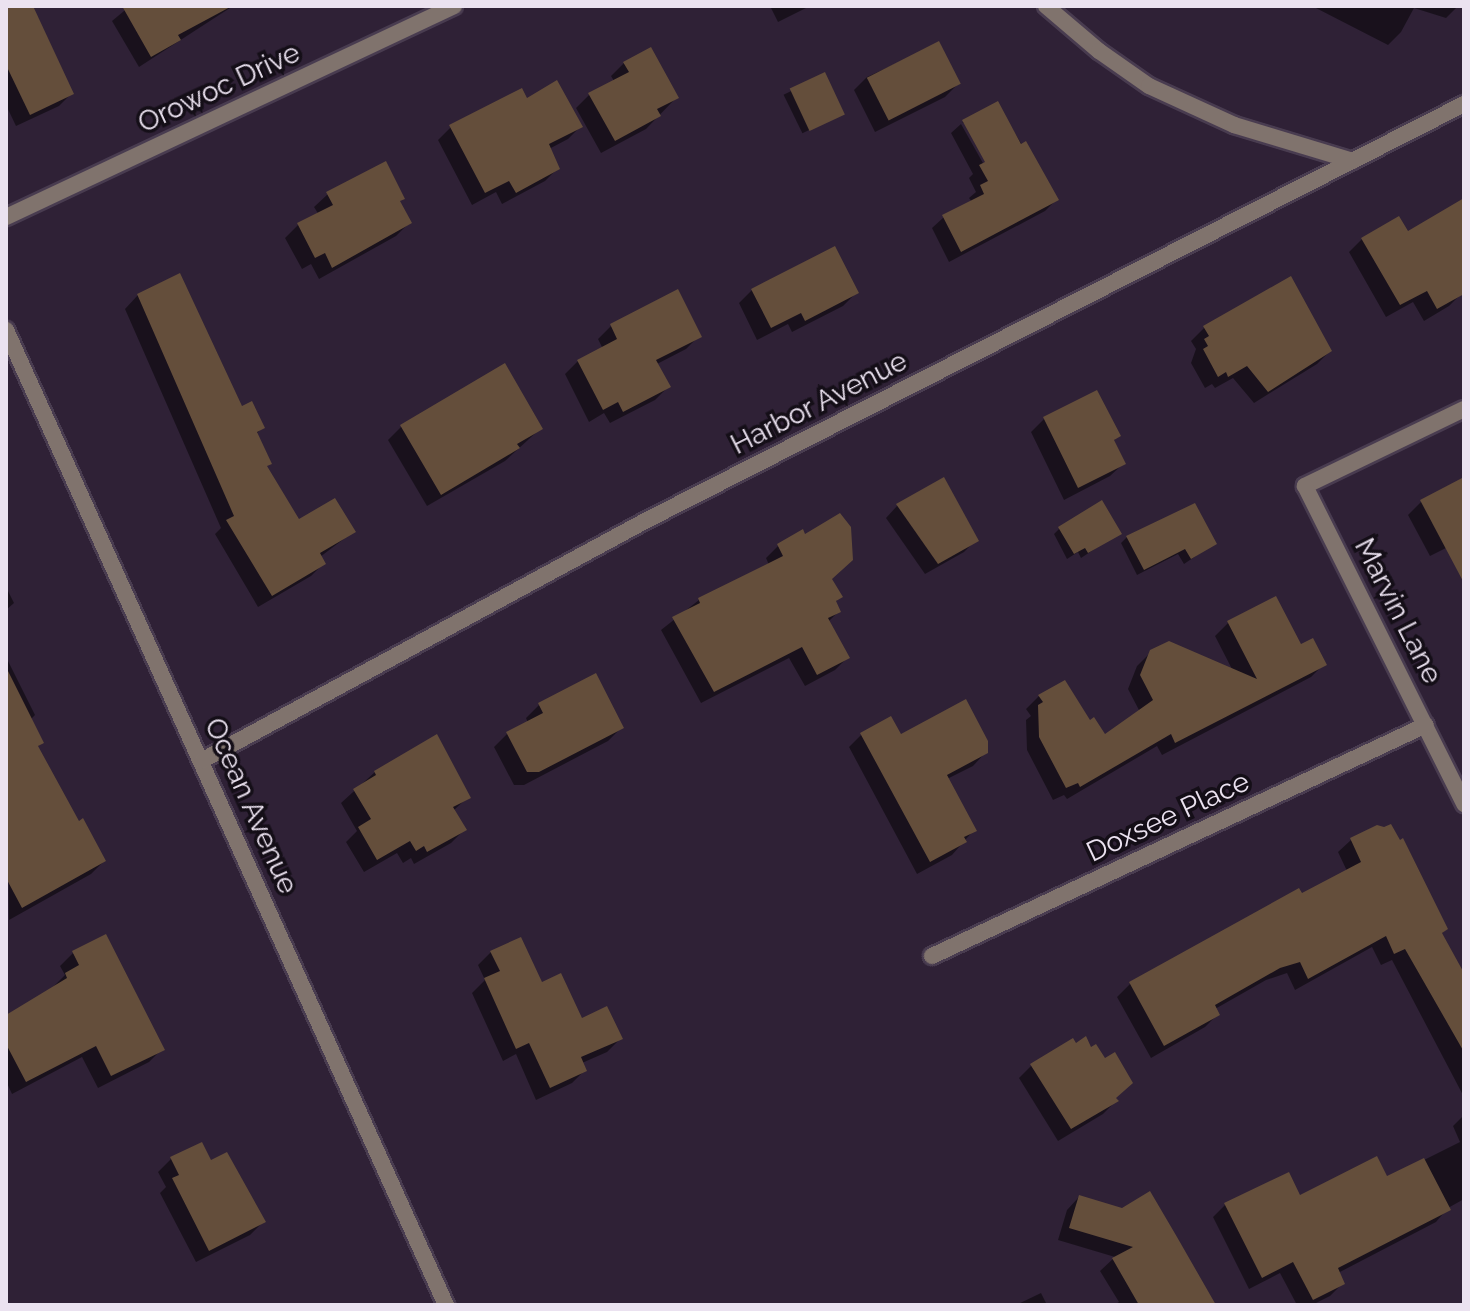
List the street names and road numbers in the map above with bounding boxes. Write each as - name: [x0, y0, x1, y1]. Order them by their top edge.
- street label: Orowoc Drive: [133, 36, 305, 140]
- street label: Harbor Avenue: [725, 344, 913, 462]
- street label: Marvin Lane: [1347, 533, 1449, 689]
- street label: Ocean Avenue: [197, 713, 305, 899]
- street label: Doxsee Place: [1081, 765, 1255, 869]

